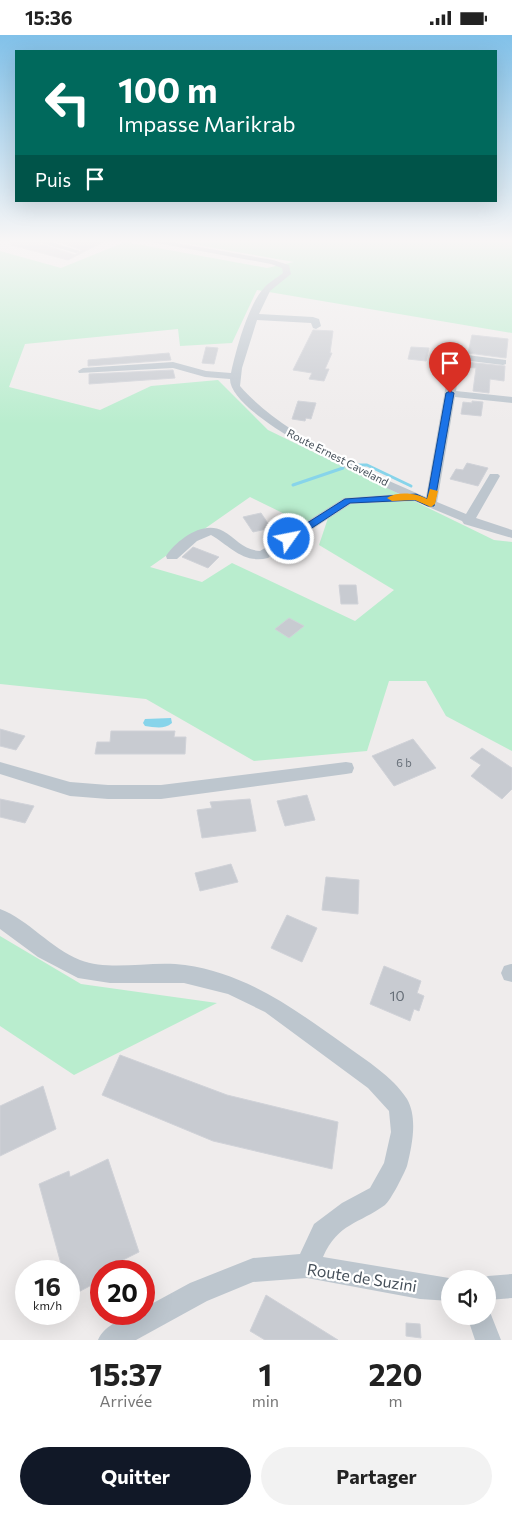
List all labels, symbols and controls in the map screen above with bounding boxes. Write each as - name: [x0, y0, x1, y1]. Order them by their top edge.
- text: 15:36: [25, 6, 73, 29]
- text: 100 m: [118, 67, 218, 110]
- icon: left: [35, 70, 100, 135]
- text: Impasse Marikrab: [118, 110, 295, 137]
- icon: arrive: [81, 165, 109, 193]
- text: Puis: [35, 168, 71, 191]
- pin: [429, 342, 471, 393]
- icon: arrive: [436, 349, 464, 377]
- street label: Route Ernest Caveland: [285, 426, 391, 488]
- position arrow: [262, 512, 314, 564]
- house number: 6 b: [396, 756, 412, 769]
- house number: 10: [389, 987, 405, 1004]
- street label: Route de Suzini: [306, 1259, 418, 1295]
- speed limit sign: 20: [90, 1260, 155, 1325]
- map controls: [441, 1270, 496, 1325]
- button: sound: [441, 1270, 496, 1325]
- text: 16: [34, 1271, 61, 1301]
- text: km/h: [33, 1298, 62, 1312]
- text: 15:37: [90, 1355, 162, 1392]
- text: 1: [259, 1355, 272, 1392]
- text: 220: [369, 1355, 422, 1392]
- text: Arrivée: [100, 1391, 152, 1410]
- text: min: [252, 1391, 279, 1410]
- text: m: [388, 1391, 402, 1410]
- button: Quitter: [20, 1447, 251, 1505]
- button: Partager: [261, 1447, 492, 1505]

